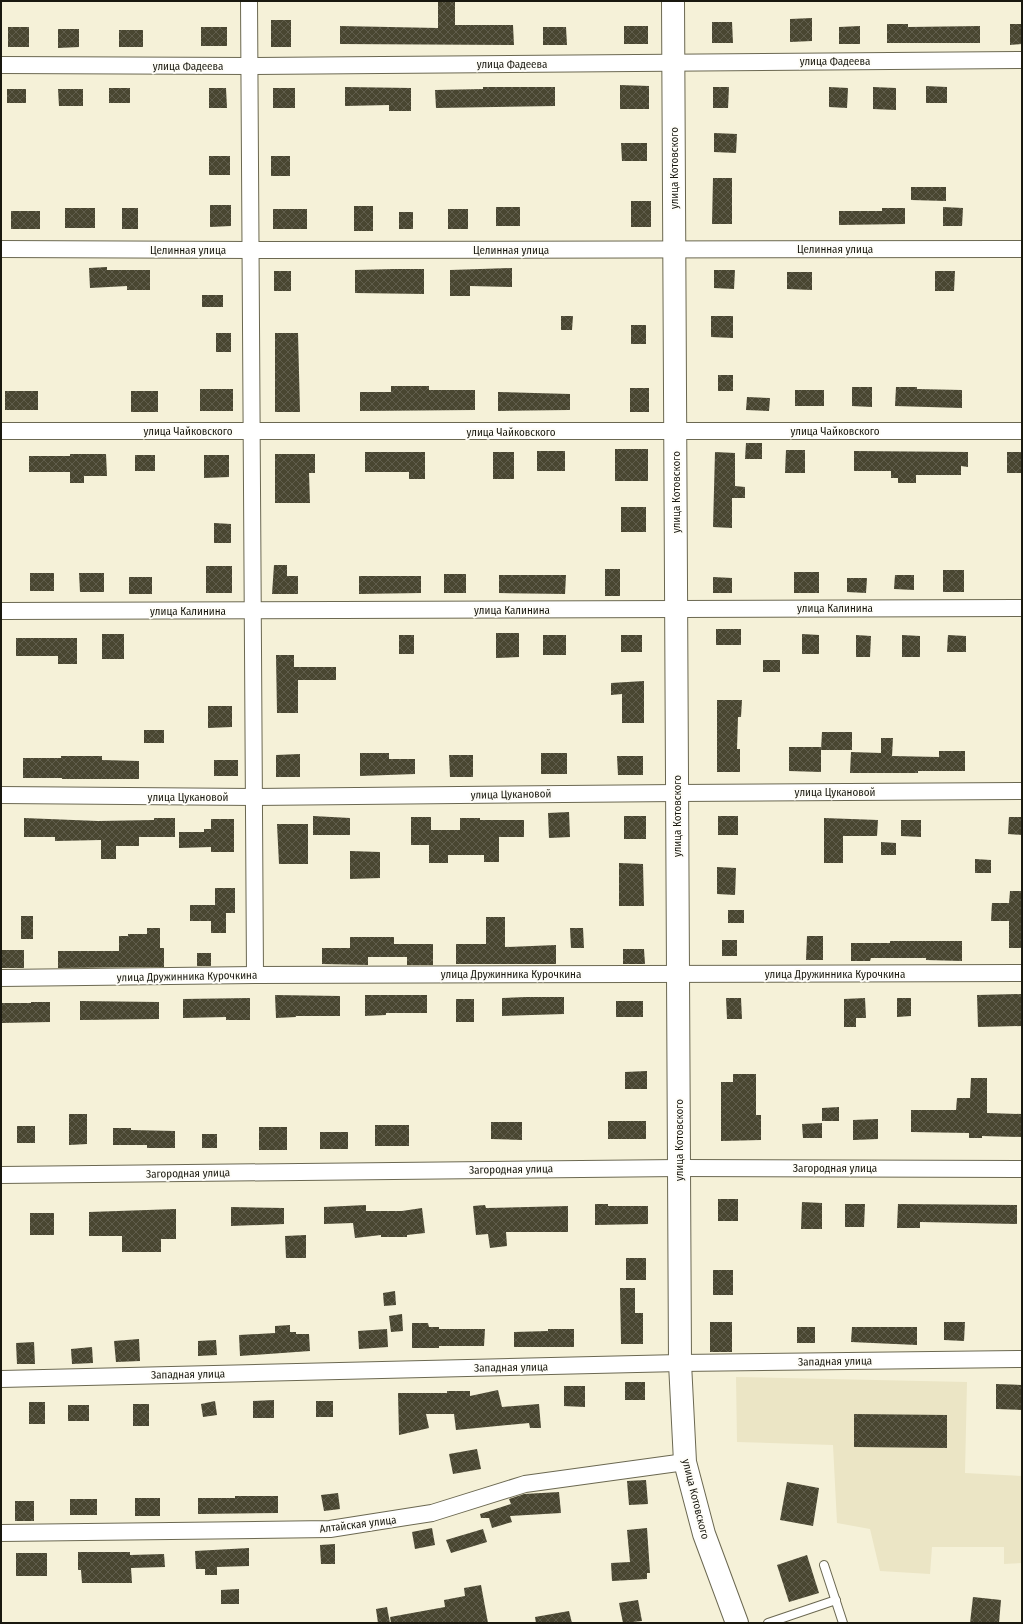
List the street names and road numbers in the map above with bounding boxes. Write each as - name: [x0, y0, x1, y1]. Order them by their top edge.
- street label: улица Фадеева: [800, 55, 870, 68]
- street label: улица Фадеева: [477, 58, 547, 71]
- street label: улица Фадеева: [153, 60, 223, 73]
- street label: улица Котовского: [668, 127, 681, 209]
- street label: Целинная улица: [797, 243, 873, 256]
- street label: Целинная улица: [150, 244, 226, 257]
- street label: Целинная улица: [473, 244, 549, 257]
- street label: улица Чайковского: [143, 425, 233, 438]
- street label: улица Чайковского: [790, 425, 880, 438]
- street label: улица Чайковского: [466, 426, 556, 439]
- street label: улица Котовского: [670, 451, 683, 533]
- street label: улица Калинина: [797, 602, 873, 615]
- street label: улица Калинина: [474, 604, 550, 617]
- street label: улица Калинина: [150, 605, 226, 618]
- street label: улица Котовского: [671, 775, 684, 857]
- street label: улица Цукановой: [795, 786, 875, 799]
- street label: улица Цукановой: [471, 787, 552, 802]
- street label: улица Цукановой: [148, 791, 228, 804]
- street label: улица Дружинника Курочкина: [441, 968, 581, 981]
- street label: улица Дружинника Курочкина: [765, 968, 905, 981]
- street label: улица Дружинника Курочкина: [117, 969, 257, 984]
- street label: улица Котовского: [673, 1099, 686, 1181]
- street label: Загородная улица: [469, 1162, 553, 1177]
- street label: Загородная улица: [793, 1162, 877, 1175]
- street label: Загородная улица: [146, 1166, 230, 1181]
- street label: Западная улица: [798, 1354, 872, 1369]
- street label: Западная улица: [474, 1360, 548, 1375]
- street label: Западная улица: [151, 1367, 225, 1382]
- street label: улица Котовского: [679, 1458, 712, 1541]
- street label: Алтайская улица: [319, 1513, 397, 1536]

